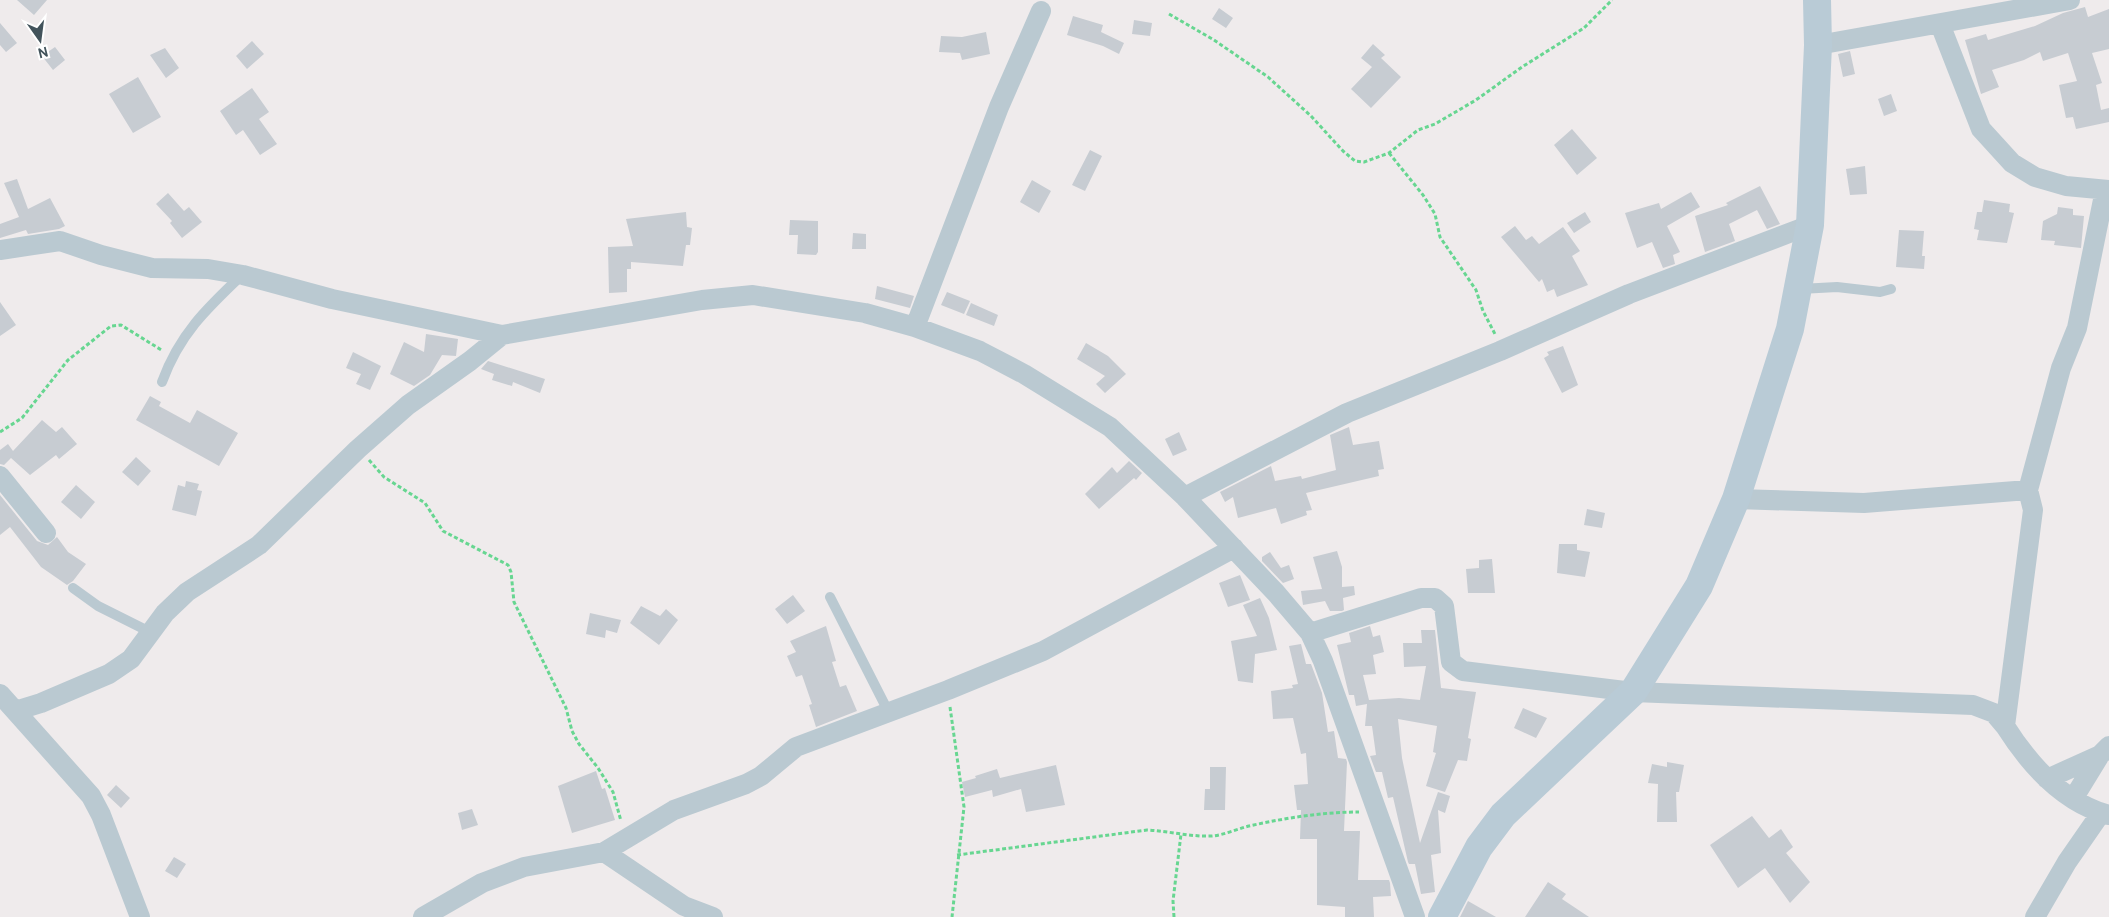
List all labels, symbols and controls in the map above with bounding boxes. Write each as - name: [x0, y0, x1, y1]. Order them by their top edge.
- north arrow: [15, 15, 65, 65]
- text: N: [36, 42, 50, 61]

